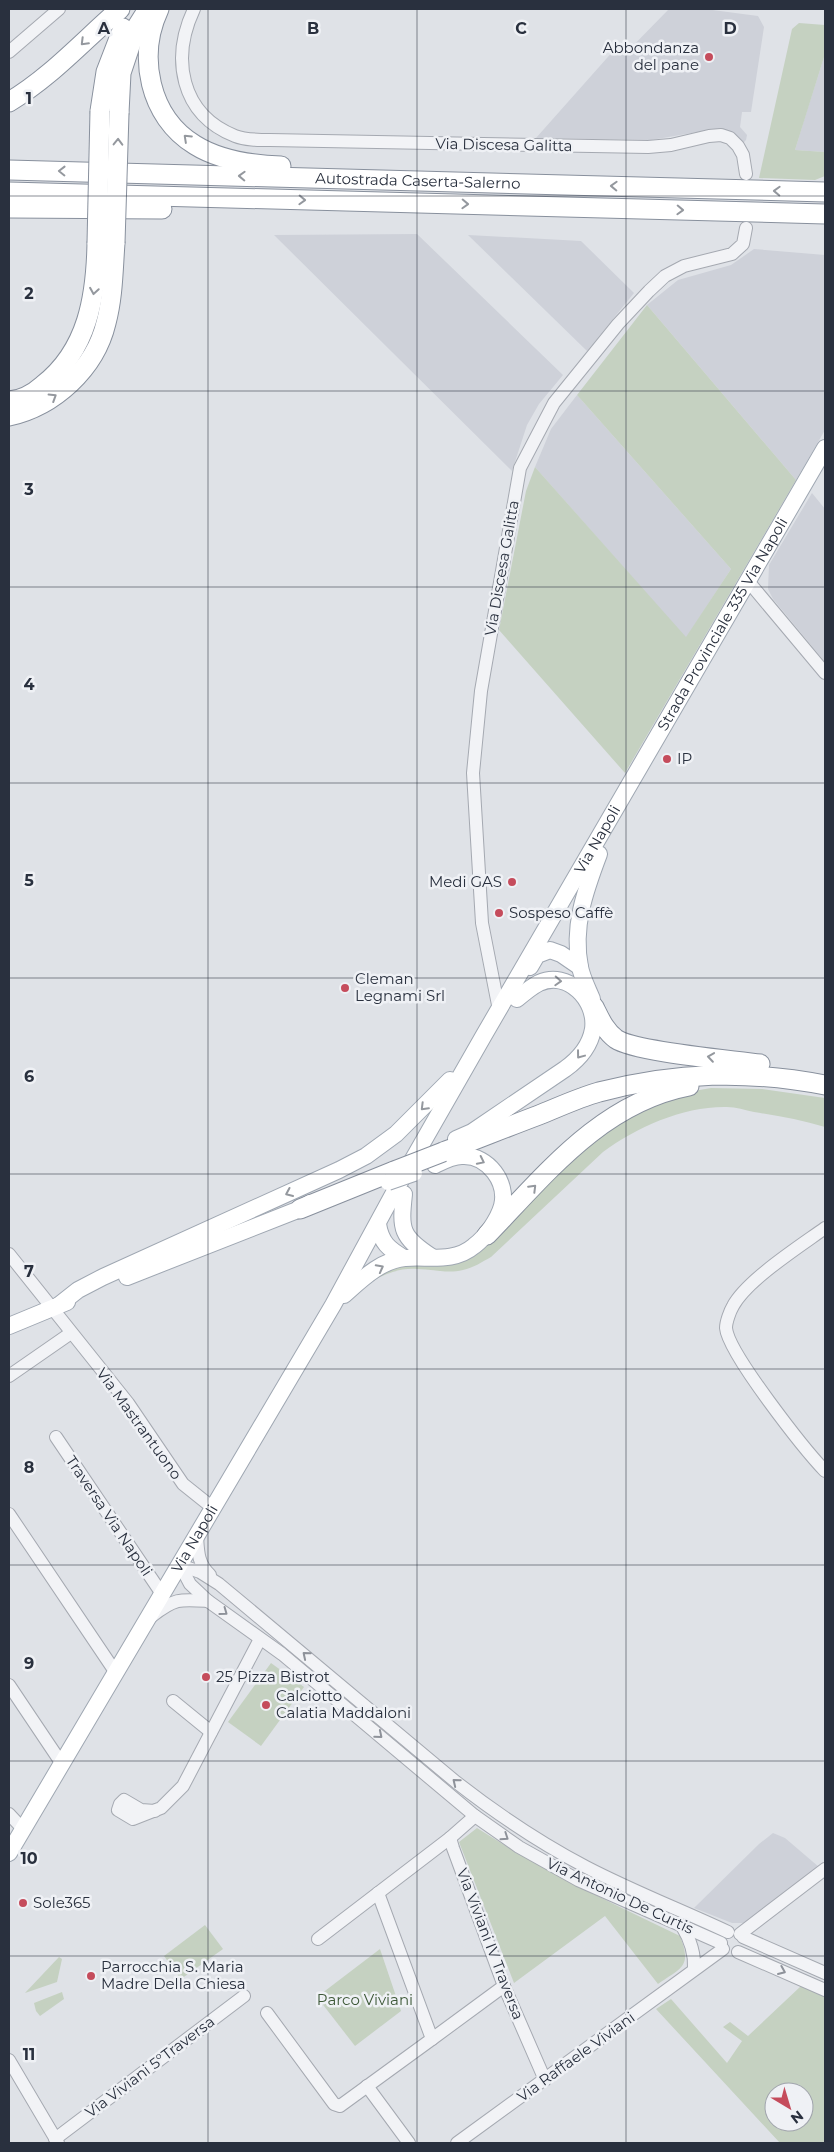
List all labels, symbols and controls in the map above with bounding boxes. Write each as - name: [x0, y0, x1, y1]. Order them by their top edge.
- text: A: [97, 19, 111, 38]
- text: B: [307, 19, 319, 38]
- text: C: [515, 19, 527, 38]
- text: D: [723, 19, 737, 38]
- one-way arrow: [81, 36, 90, 45]
- place label: Abbondanza del pane: [603, 38, 699, 74]
- marker: Abbondanza del pane: [703, 51, 715, 63]
- text: 1: [26, 89, 32, 108]
- street label: Via Discesa Galitta: [435, 134, 573, 155]
- one-way arrow: [184, 135, 193, 144]
- one-way arrow: [113, 138, 123, 146]
- one-way arrow: [58, 166, 66, 177]
- street label: Autostrada Caserta-Salerno: [315, 168, 521, 193]
- one-way arrow: [237, 171, 245, 181]
- one-way arrow: [610, 181, 618, 191]
- one-way arrow: [772, 185, 780, 196]
- one-way arrow: [299, 195, 307, 205]
- one-way arrow: [461, 199, 469, 210]
- one-way arrow: [676, 205, 684, 215]
- text: 2: [24, 284, 34, 303]
- one-way arrow: [89, 288, 100, 296]
- one-way arrow: [47, 393, 56, 403]
- text: 3: [23, 480, 34, 499]
- street label: Via Discesa Galitta: [480, 499, 523, 637]
- street label: Strada Provinciale 335 Via Napoli: [653, 514, 792, 734]
- text: 4: [23, 675, 35, 694]
- place label: IP: [677, 749, 692, 768]
- marker: IP: [661, 753, 673, 765]
- street label: Via Napoli: [570, 802, 624, 877]
- text: 5: [24, 871, 34, 890]
- place label: Medi GAS: [429, 872, 502, 891]
- marker: Medi GAS: [506, 876, 518, 888]
- place label: Sospeso Caffè: [509, 903, 613, 922]
- marker: Sospeso Caffè: [493, 907, 505, 919]
- place label: Cleman Legnami Srl: [355, 969, 445, 1005]
- one-way arrow: [555, 976, 563, 987]
- marker: Cleman Legnami Srl: [339, 982, 351, 994]
- one-way arrow: [577, 1049, 586, 1058]
- one-way arrow: [706, 1052, 714, 1063]
- text: 6: [24, 1067, 34, 1086]
- one-way arrow: [421, 1101, 430, 1110]
- one-way arrow: [475, 1155, 484, 1165]
- one-way arrow: [527, 1184, 536, 1193]
- one-way arrow: [285, 1187, 294, 1197]
- text: 7: [24, 1262, 34, 1281]
- one-way arrow: [375, 1264, 384, 1274]
- street label: Via Mastrantuono: [93, 1364, 186, 1483]
- street label: Traversa Via Napoli: [62, 1452, 157, 1580]
- text: 8: [24, 1458, 34, 1477]
- street label: Via Napoli: [167, 1501, 222, 1576]
- one-way arrow: [218, 1607, 227, 1615]
- one-way arrow: [302, 1651, 311, 1660]
- text: 9: [24, 1654, 34, 1673]
- place label: 25 Pizza Bistrot: [216, 1667, 330, 1686]
- marker: 25 Pizza Bistrot: [200, 1671, 212, 1683]
- place label: Calciotto Calatia Maddaloni: [276, 1686, 411, 1722]
- marker: Calciotto Calatia Maddaloni: [260, 1699, 272, 1711]
- one-way arrow: [373, 1729, 382, 1737]
- one-way arrow: [453, 1779, 462, 1788]
- one-way arrow: [499, 1831, 509, 1840]
- text: 10: [20, 1849, 38, 1868]
- street label: Via Antonio De Curtis: [544, 1853, 697, 1938]
- street label: Via Viviani IV Traversa: [453, 1865, 528, 2022]
- place label: Sole365: [33, 1893, 91, 1912]
- marker: Sole365: [17, 1897, 29, 1909]
- place label: Parrocchia S. Maria Madre Della Chiesa: [101, 1957, 246, 1993]
- one-way arrow: [777, 1965, 785, 1975]
- marker: Parrocchia S. Maria Madre Della Chiesa: [85, 1970, 97, 1982]
- park label: Parco Viviani: [317, 1990, 413, 2009]
- street label: Via Raffaele Viviani: [513, 2007, 638, 2106]
- street label: Via Viviani 5°Traversa: [81, 2012, 218, 2121]
- text: 11: [23, 2045, 35, 2064]
- north arrow: [764, 2082, 814, 2132]
- text: N: [787, 2107, 807, 2128]

